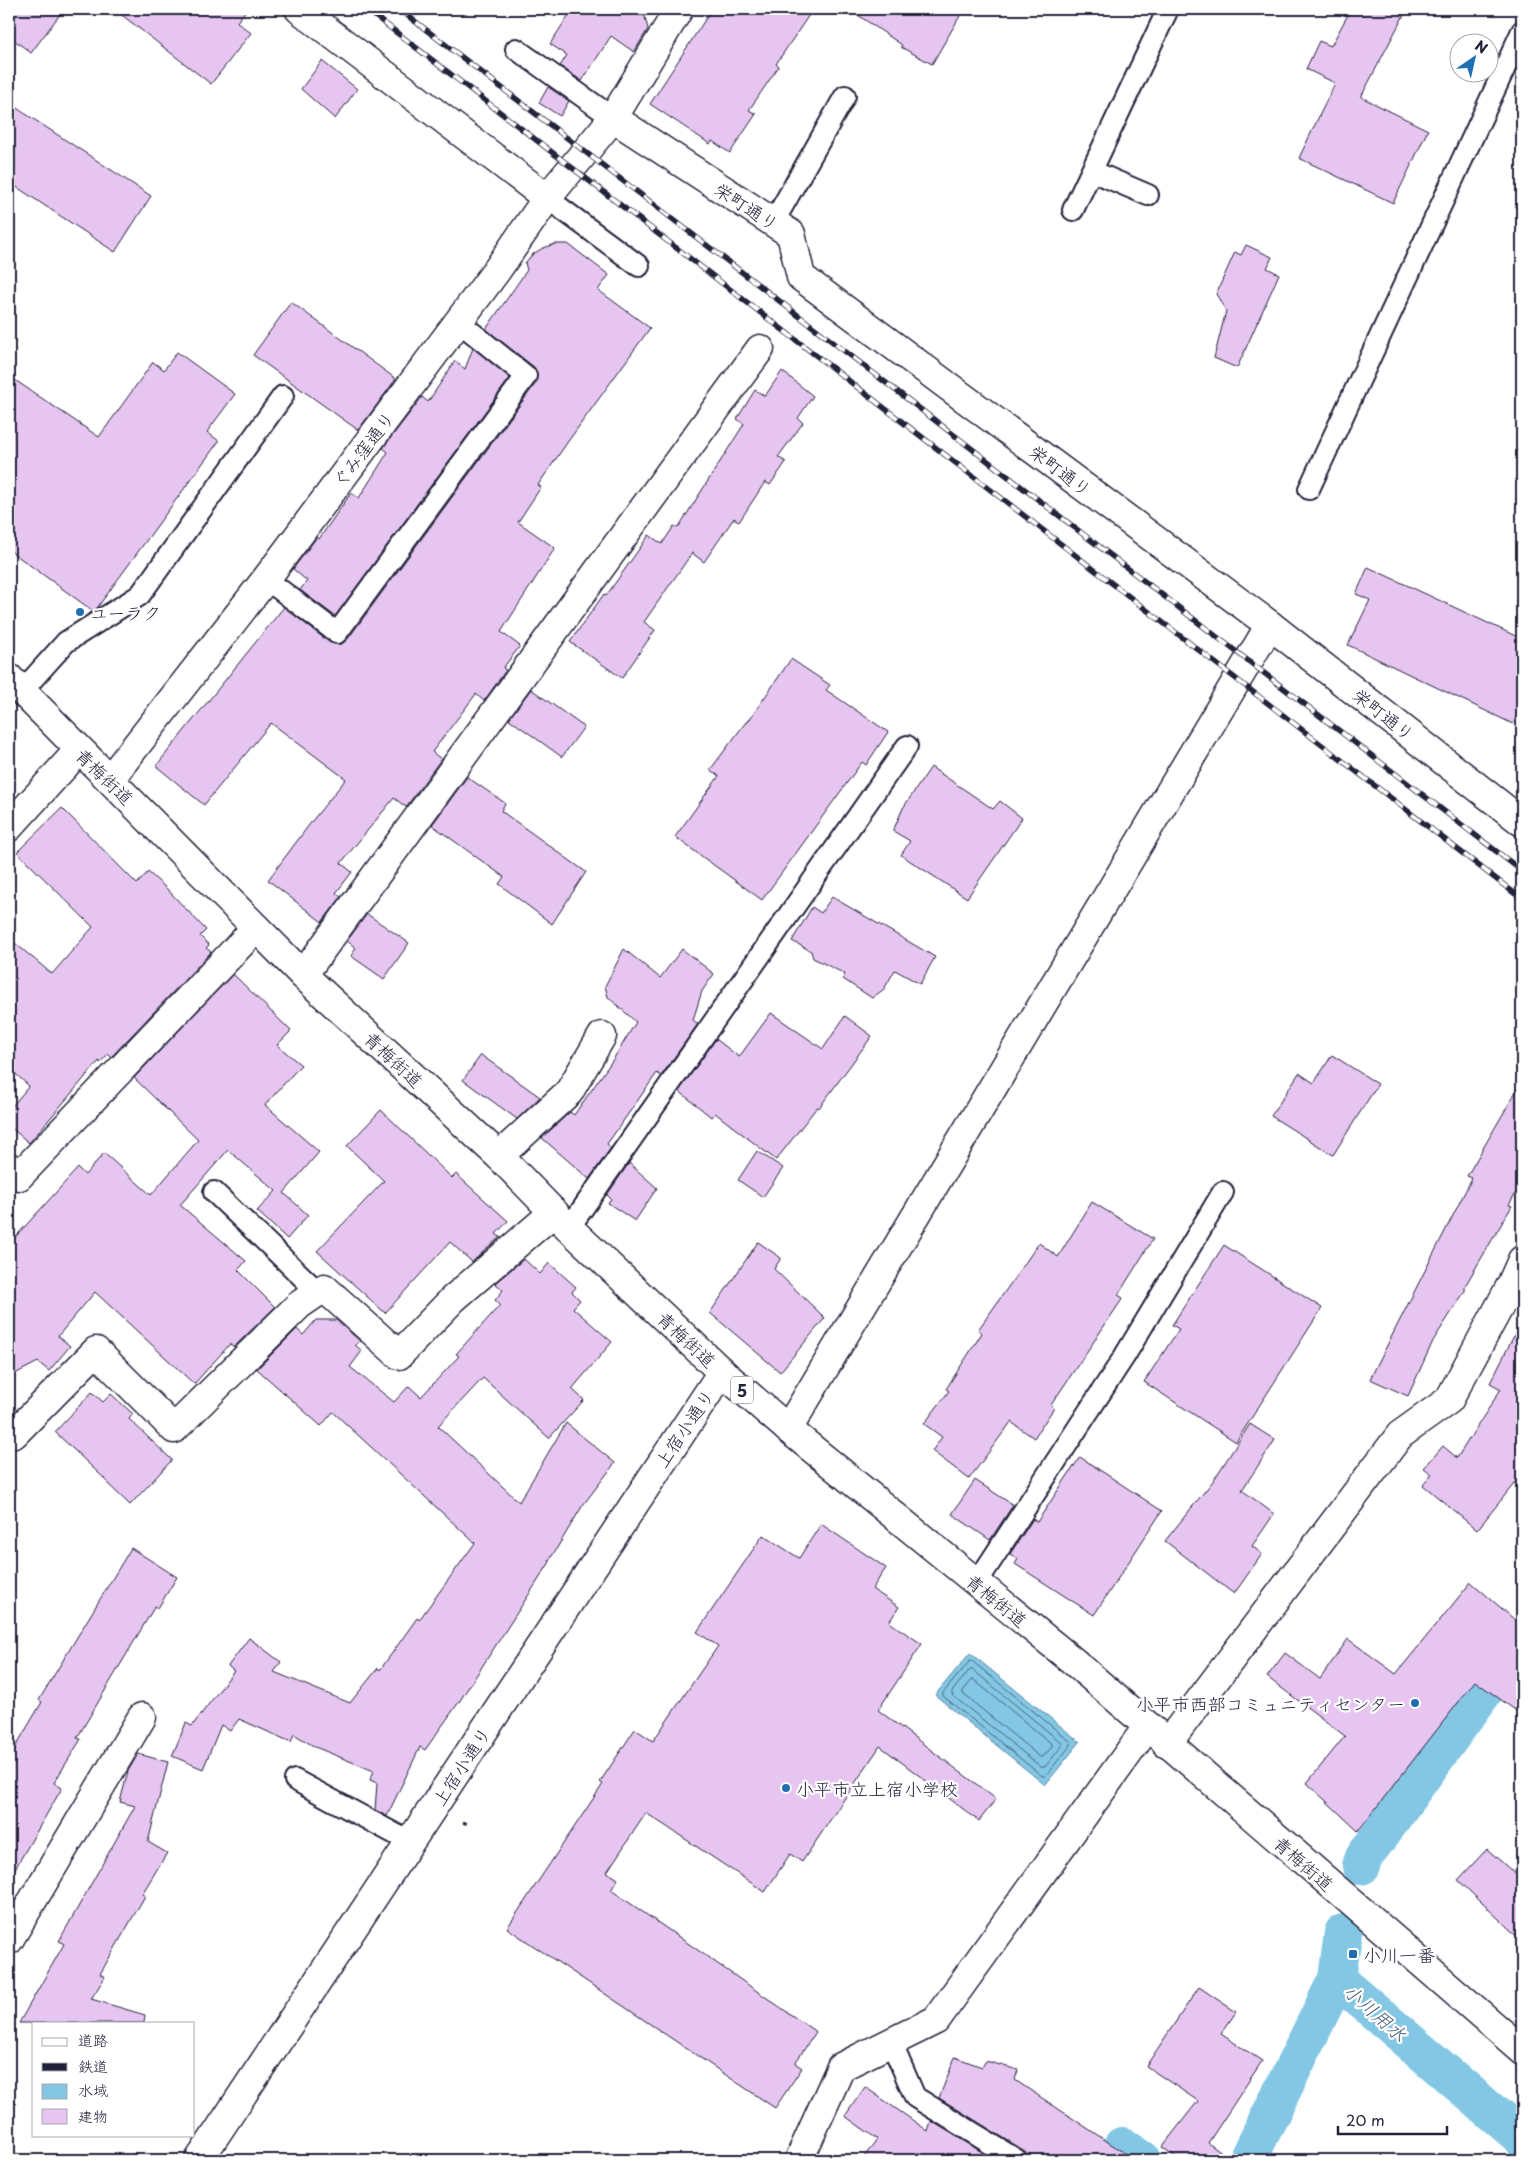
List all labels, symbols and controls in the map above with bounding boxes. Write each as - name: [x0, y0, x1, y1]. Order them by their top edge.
- north arrow: [1448, 32, 1498, 82]
- text: N: [1471, 35, 1492, 59]
- street label: 栄町通り: [709, 175, 785, 237]
- street label: ぐみ窪通り: [325, 405, 401, 493]
- street label: 栄町通り: [1024, 438, 1098, 502]
- place label: ユーラク: [90, 599, 161, 626]
- marker: ユーラク: [74, 606, 86, 618]
- street label: 栄町通り: [1347, 681, 1421, 747]
- street label: 青梅街道: [70, 741, 140, 811]
- street label: 青梅街道: [358, 1025, 430, 1093]
- street label: 青梅街道: [651, 1305, 723, 1373]
- road number: 5: [731, 1376, 753, 1404]
- street label: 上宿小通り: [648, 1383, 720, 1473]
- street label: 青梅街道: [961, 1567, 1033, 1633]
- place label: 小平市西部コミュニティセンター: [1136, 1690, 1405, 1717]
- marker: 小平市西部コミュニティセンター: [1409, 1697, 1421, 1709]
- street label: 上宿小通り: [425, 1721, 497, 1811]
- place label: 小平市立上宿小学校: [796, 1775, 958, 1802]
- marker: 小平市立上宿小学校: [780, 1782, 792, 1794]
- street label: 青梅街道: [1268, 1829, 1340, 1897]
- place label: 小川一番: [1363, 1941, 1435, 1968]
- marker: 小川一番: [1347, 1948, 1359, 1960]
- water label: 小川用水: [1338, 1976, 1414, 2048]
- legend: [32, 2022, 195, 2136]
- text: 道路: [78, 2028, 108, 2051]
- text: 鉄道: [78, 2054, 108, 2077]
- text: 水域: [78, 2078, 108, 2101]
- text: 建物: [78, 2104, 108, 2127]
- scale bar: [1338, 2104, 1447, 2136]
- text: 20 m: [1346, 2108, 1385, 2131]

